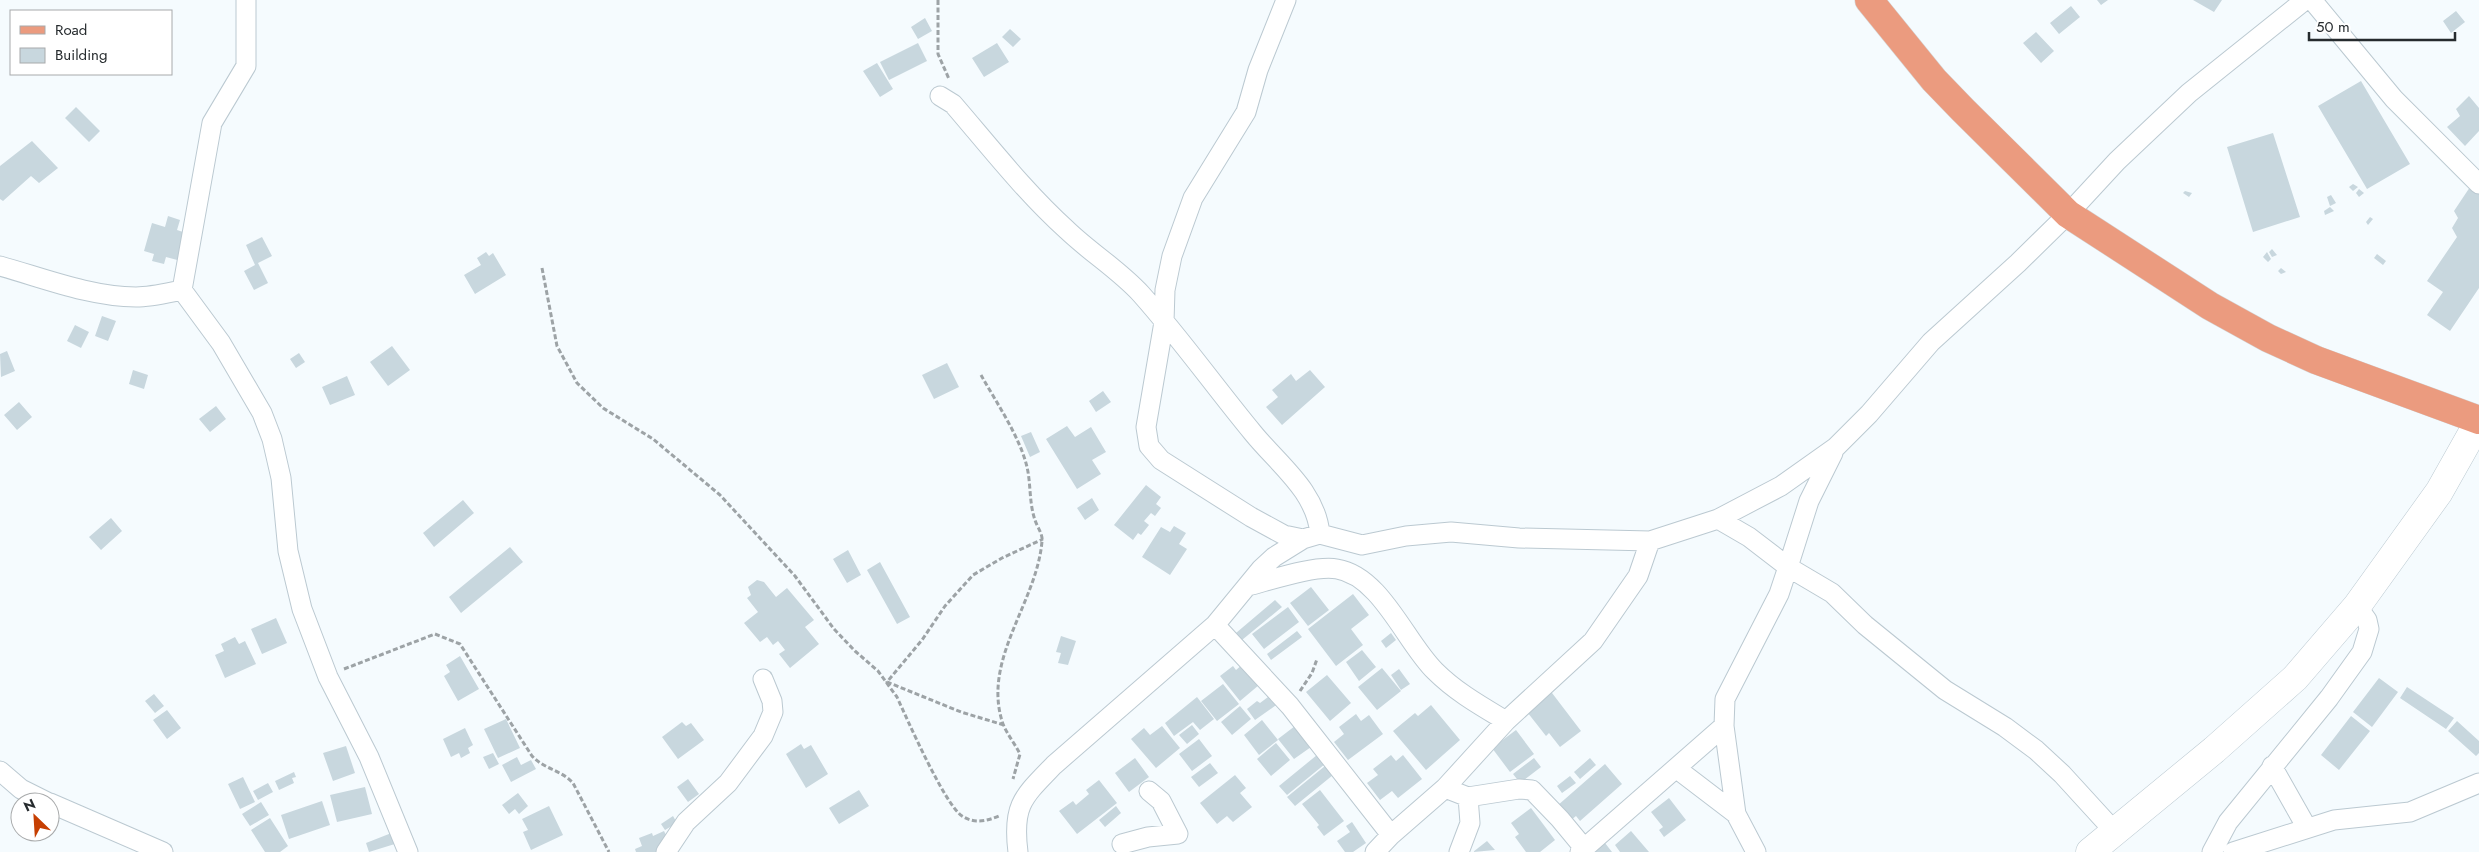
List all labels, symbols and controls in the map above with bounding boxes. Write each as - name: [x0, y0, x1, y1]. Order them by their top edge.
- legend: [10, 10, 172, 75]
- scale bar: [2309, 10, 2455, 42]
- text: 50 m: [2316, 16, 2350, 38]
- text: Road: [55, 19, 87, 41]
- text: Building: [55, 44, 107, 66]
- north arrow: [10, 792, 60, 842]
- text: N: [20, 794, 39, 817]

